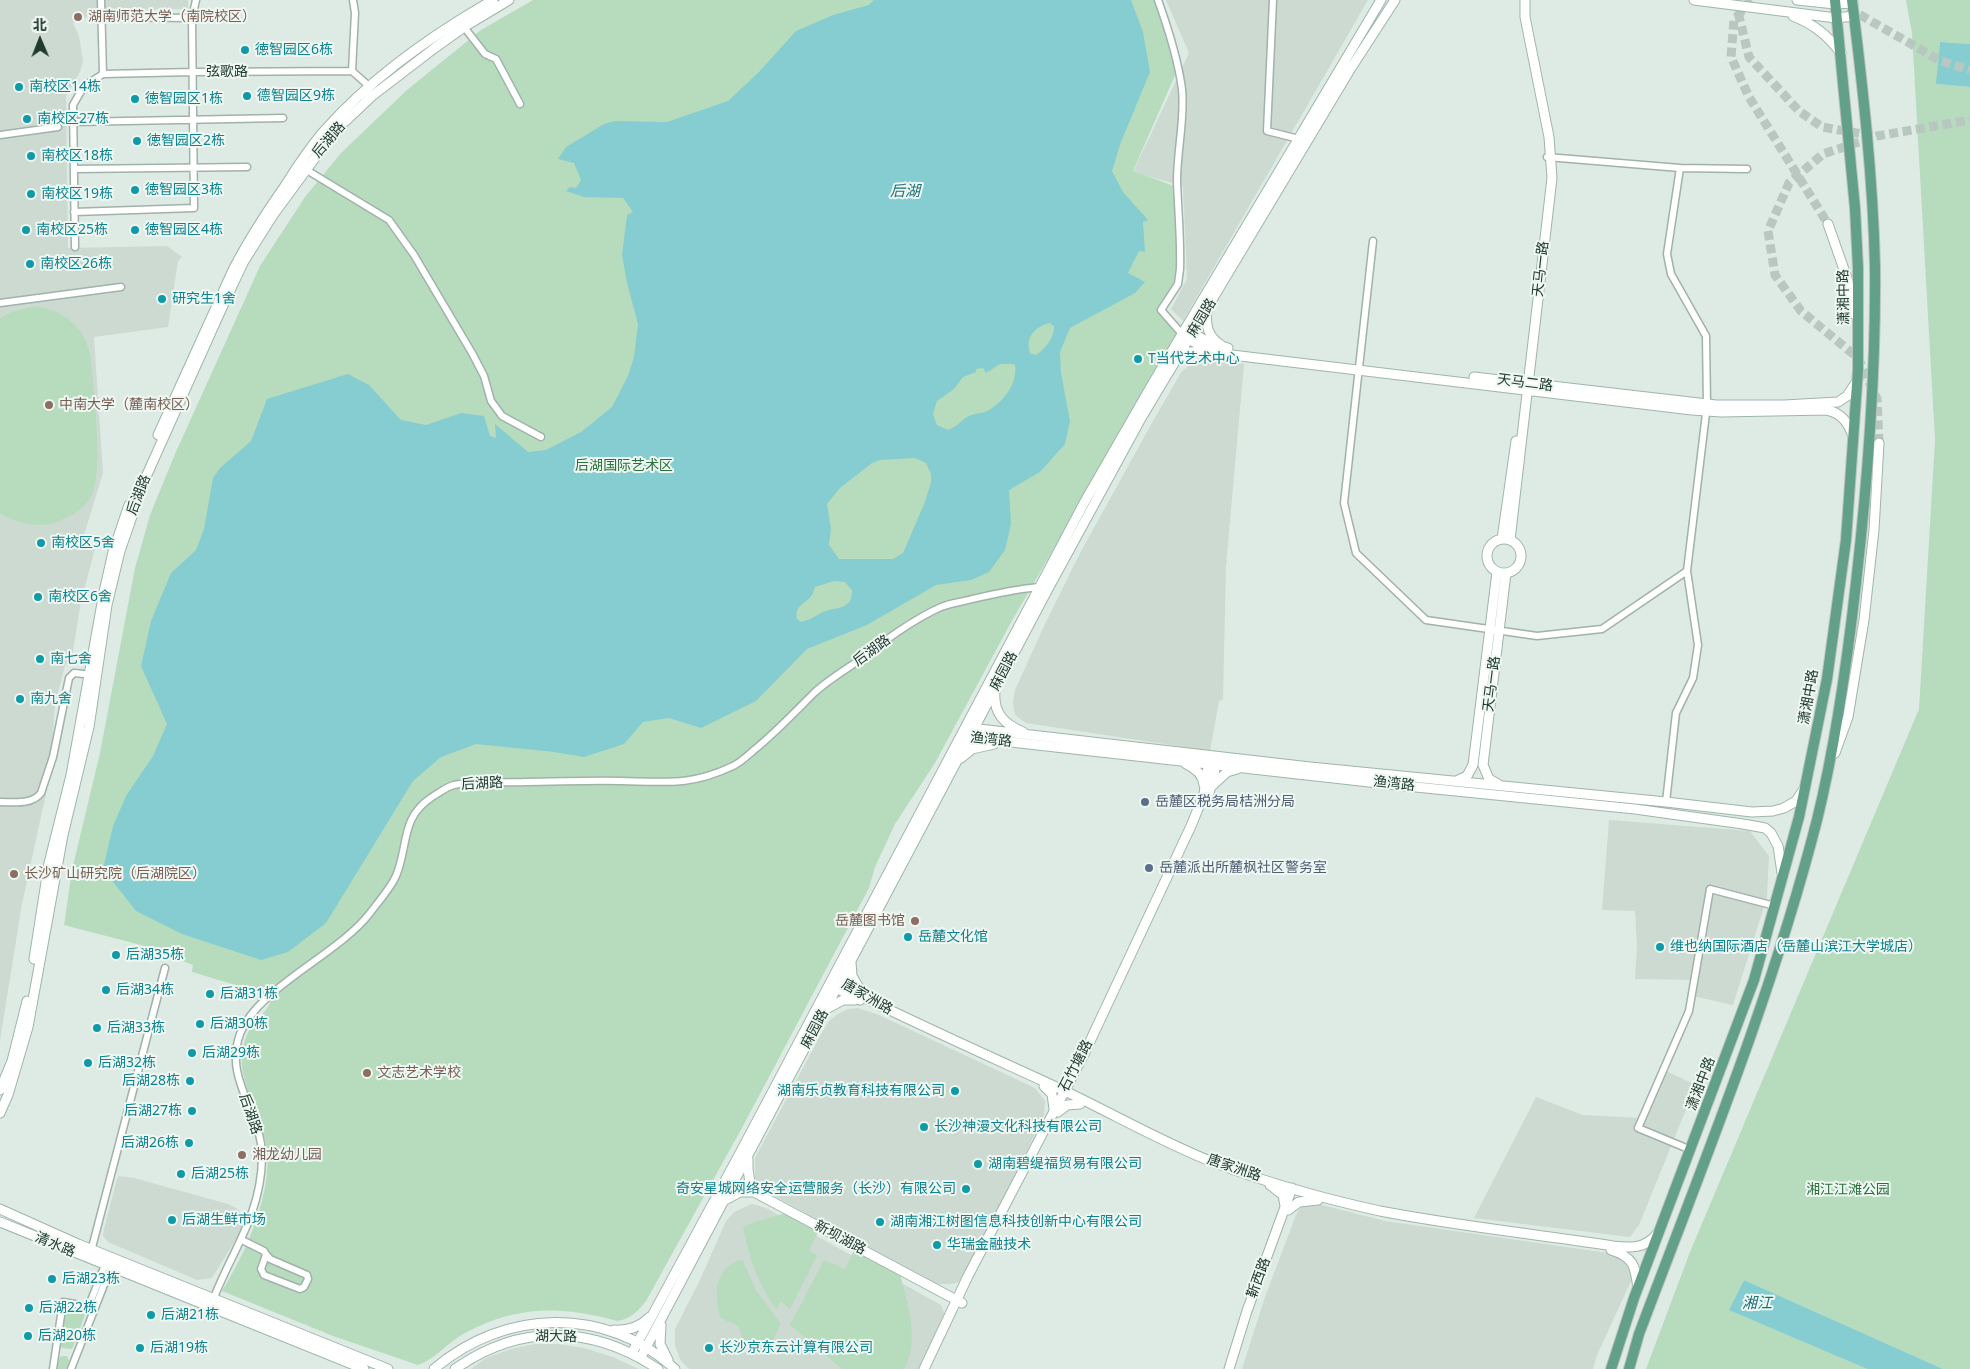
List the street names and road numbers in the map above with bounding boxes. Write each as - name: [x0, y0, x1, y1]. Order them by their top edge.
- street label: 弦歌路: [206, 64, 248, 80]
- street label: 后湖路: [309, 119, 349, 161]
- street label: 天马一路: [1530, 240, 1552, 298]
- street label: 潇湘中路: [1835, 269, 1853, 325]
- street label: 麻园路: [1184, 296, 1220, 340]
- street label: 天马二路: [1496, 371, 1554, 395]
- street label: 后湖路: [124, 472, 154, 518]
- street label: 后湖路: [850, 632, 894, 670]
- street label: 麻园路: [987, 649, 1021, 693]
- street label: 天马一路: [1480, 655, 1504, 713]
- street label: 潇湘中路: [1796, 668, 1822, 726]
- street label: 渔湾路: [969, 729, 1013, 751]
- street label: 渔湾路: [1372, 773, 1416, 795]
- street label: 后湖路: [461, 775, 503, 793]
- street label: 唐家洲路: [839, 976, 895, 1018]
- street label: 麻园路: [798, 1007, 832, 1051]
- street label: 石竹塘路: [1056, 1037, 1096, 1095]
- street label: 潇湘中路: [1683, 1055, 1719, 1113]
- street label: 后湖路: [235, 1091, 265, 1137]
- street label: 唐家洲路: [1205, 1151, 1263, 1185]
- street label: 新坝湖路: [811, 1217, 869, 1259]
- street label: 清水路: [32, 1229, 78, 1261]
- street label: 靳西路: [1244, 1255, 1274, 1301]
- street label: 湖大路: [535, 1328, 577, 1346]

